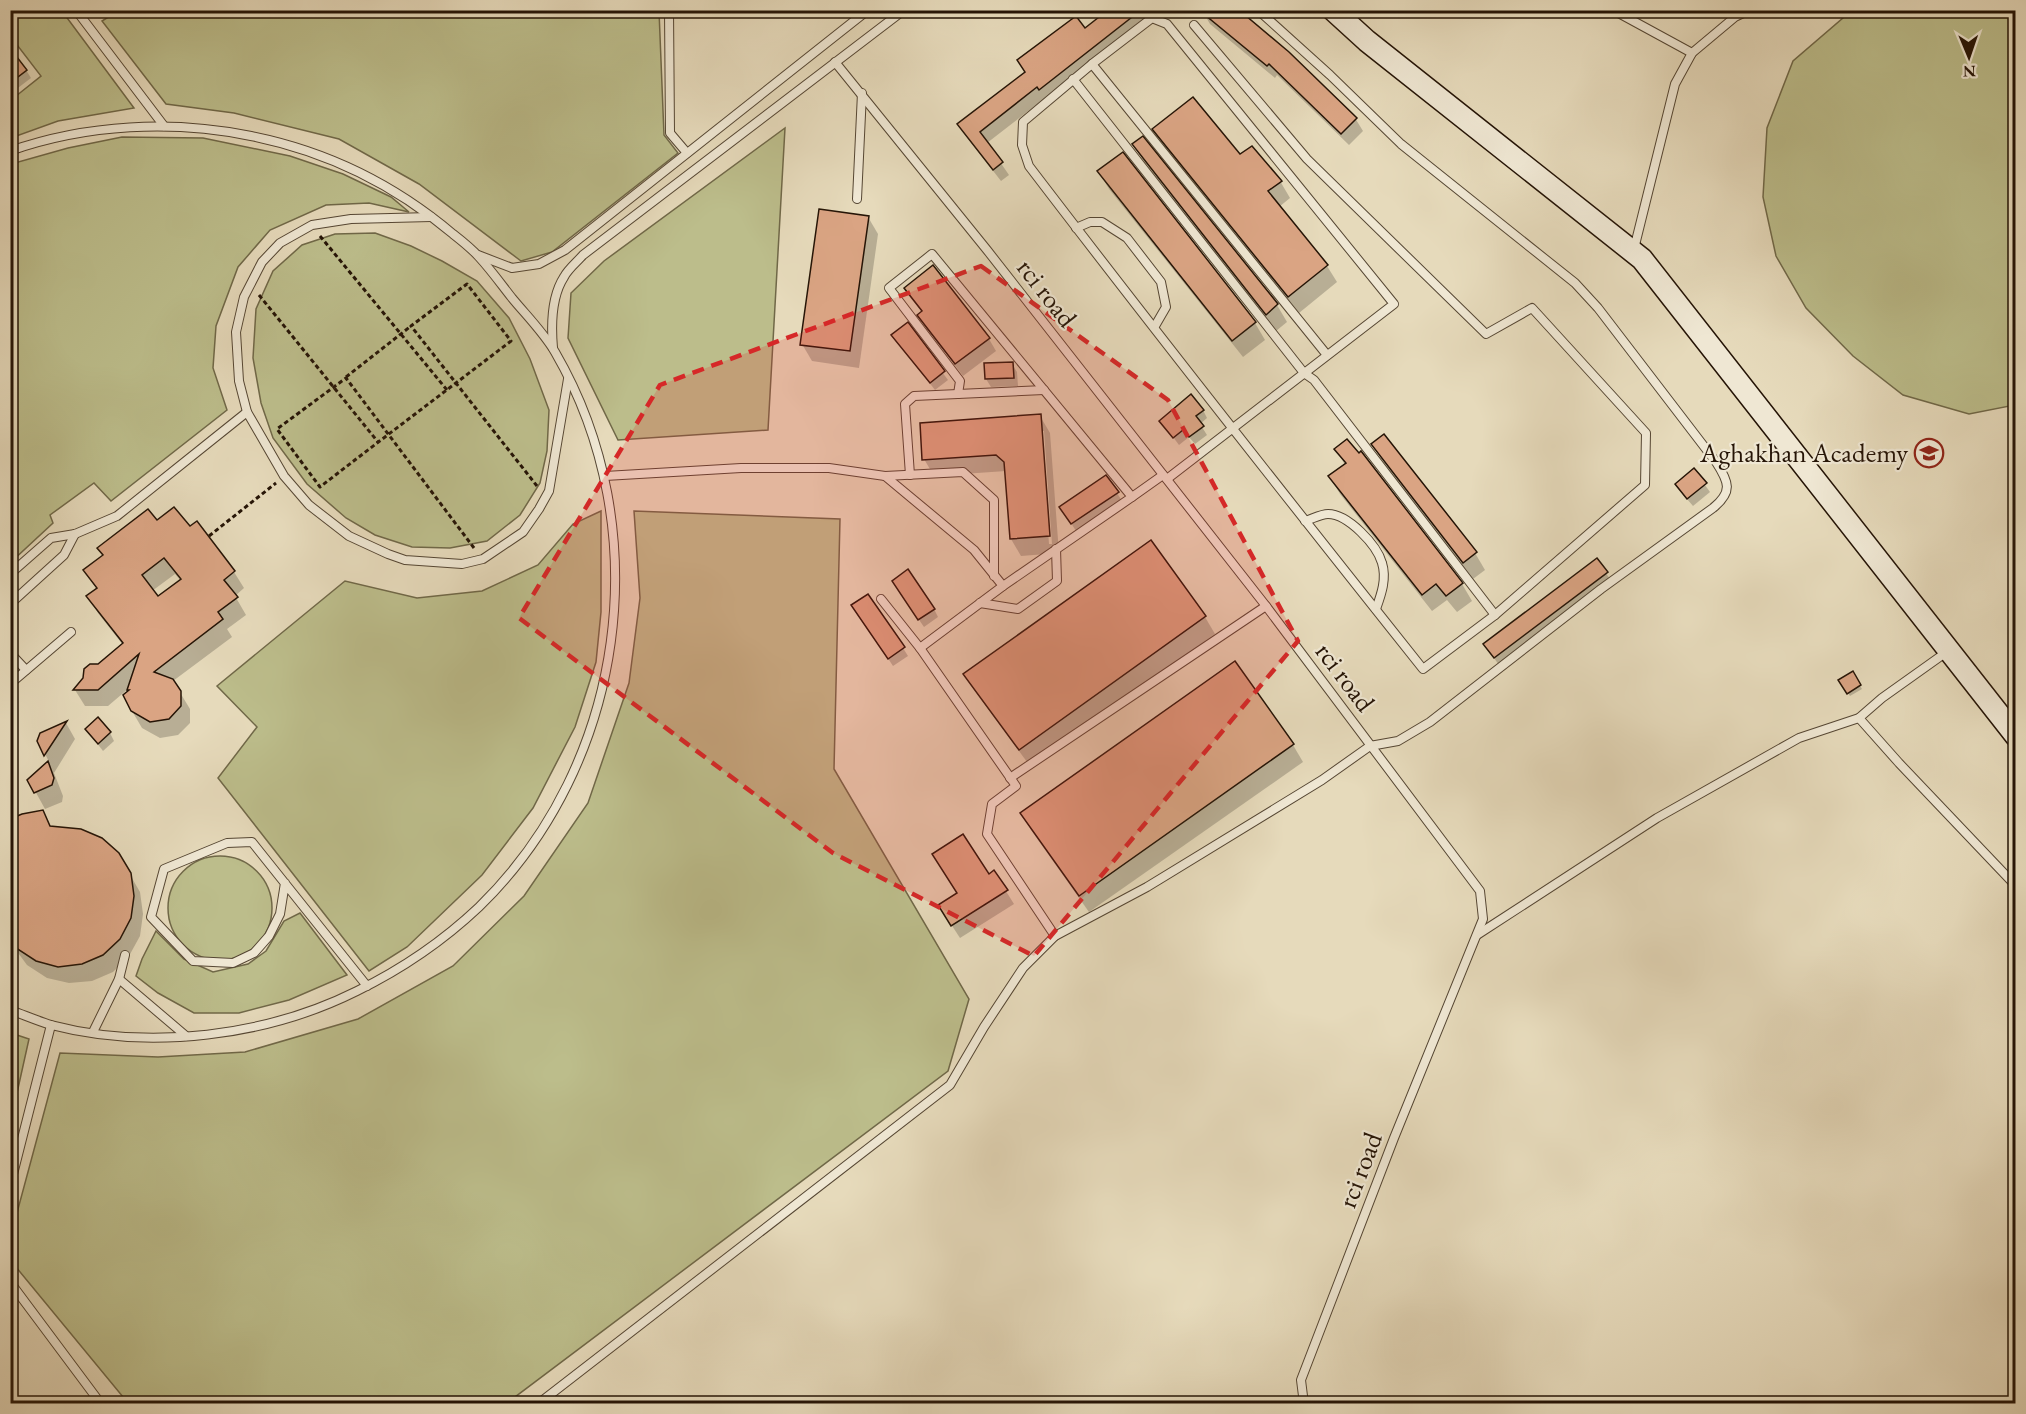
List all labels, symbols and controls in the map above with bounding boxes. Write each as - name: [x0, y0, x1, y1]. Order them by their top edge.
- north arrow: [1939, 27, 1999, 87]
- text: N: [1963, 61, 1976, 82]
- street label: rci road: [1009, 251, 1085, 335]
- place label: Aghakhan Academy: [1699, 435, 1908, 470]
- school or university icon: Aghakhan Academy: [1913, 437, 1945, 469]
- street label: rci road: [1308, 635, 1383, 719]
- street label: rci road: [1329, 1127, 1390, 1213]

